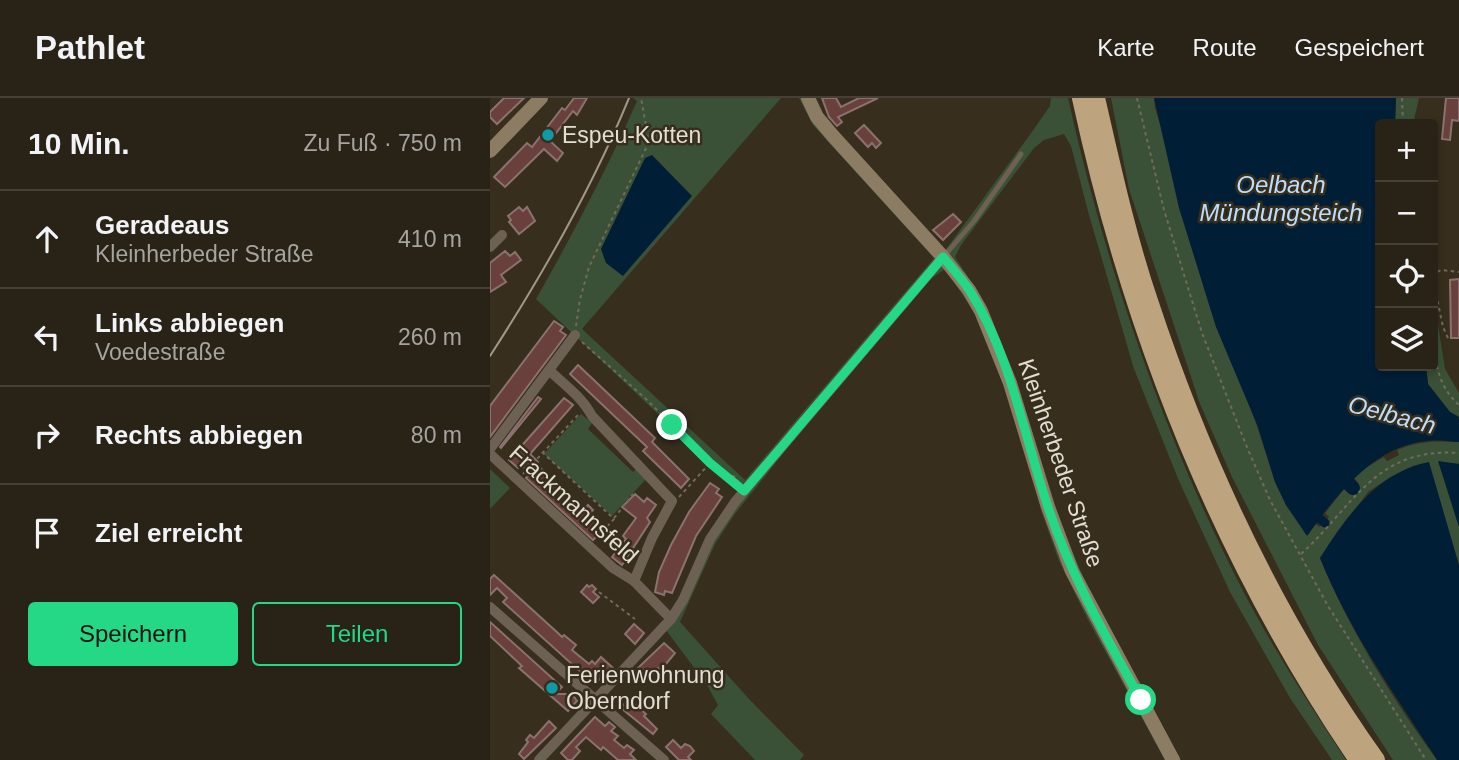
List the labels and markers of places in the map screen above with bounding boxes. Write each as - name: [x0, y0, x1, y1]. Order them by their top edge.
- place label: Espeu-Kotten: [562, 122, 701, 148]
- marker: Espeu-Kotten: [540, 127, 556, 143]
- place label: Ferienwohnung Oberndorf: [566, 662, 725, 714]
- marker: Ferienwohnung Oberndorf: [544, 680, 560, 696]

